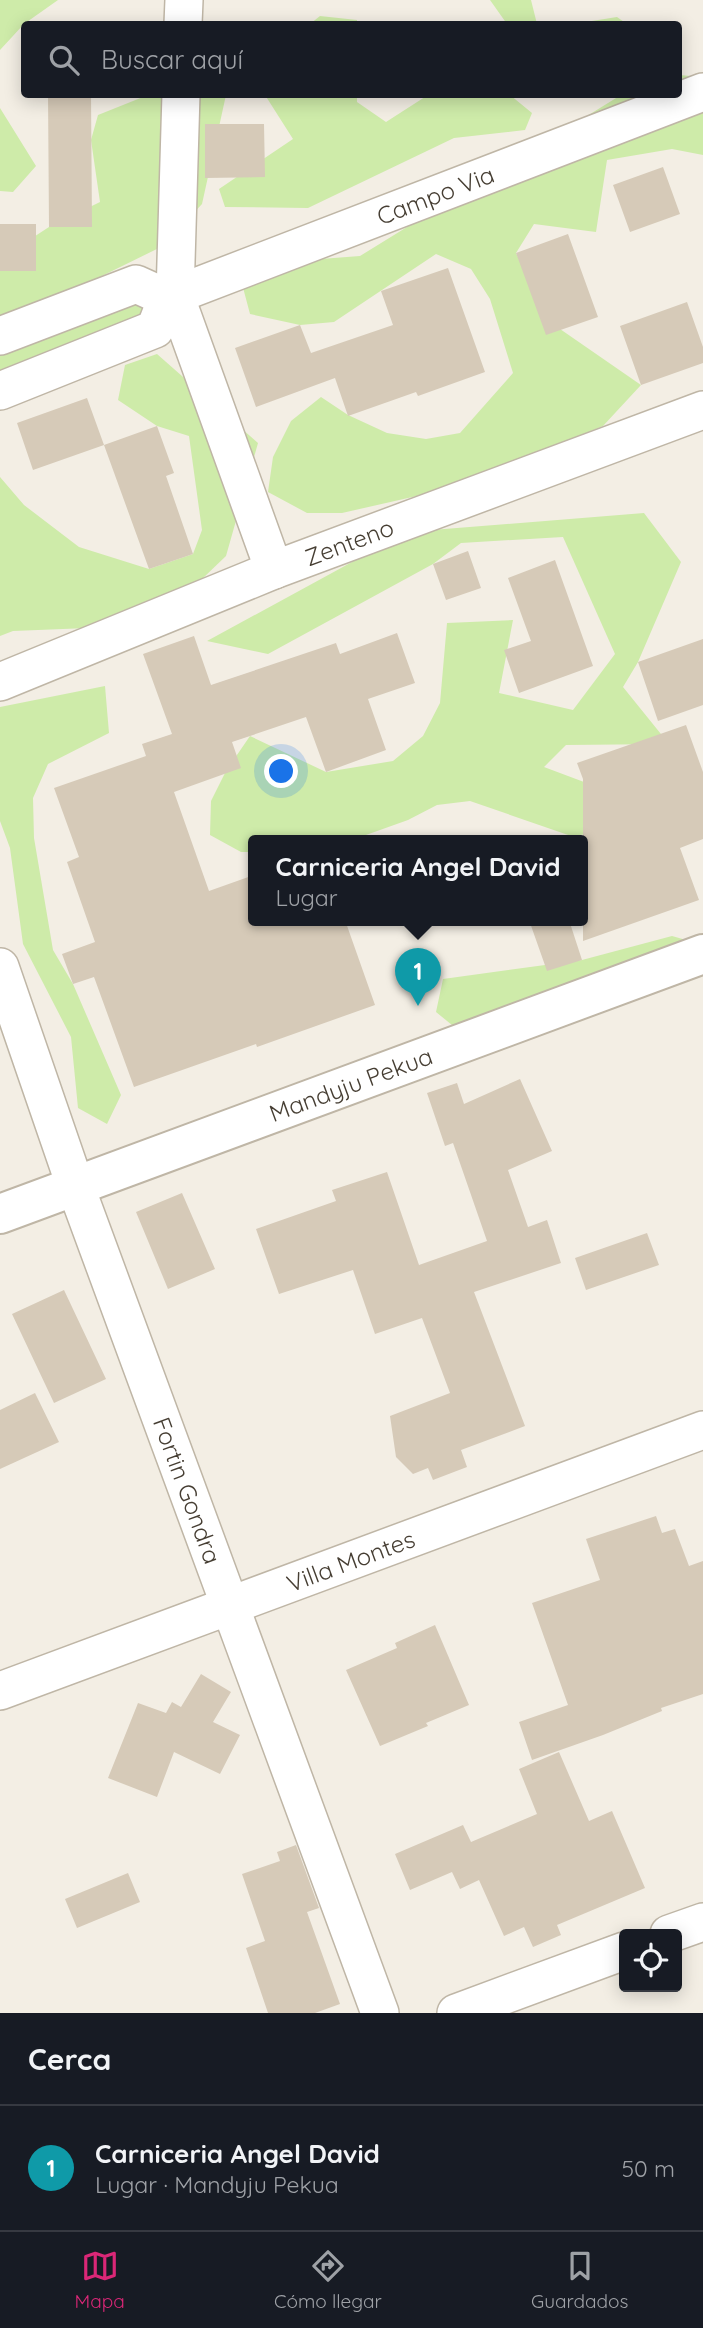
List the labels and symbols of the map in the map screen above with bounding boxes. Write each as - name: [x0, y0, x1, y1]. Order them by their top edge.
- street label: Campo Via: [372, 159, 498, 231]
- street label: Zenteno: [300, 512, 398, 572]
- your location: [264, 754, 298, 788]
- pin: 1: [395, 948, 441, 1006]
- street label: Mandyju Pekua: [265, 1040, 437, 1128]
- street label: Fortin Gondra: [147, 1413, 228, 1568]
- street label: Villa Montes: [282, 1523, 419, 1598]

